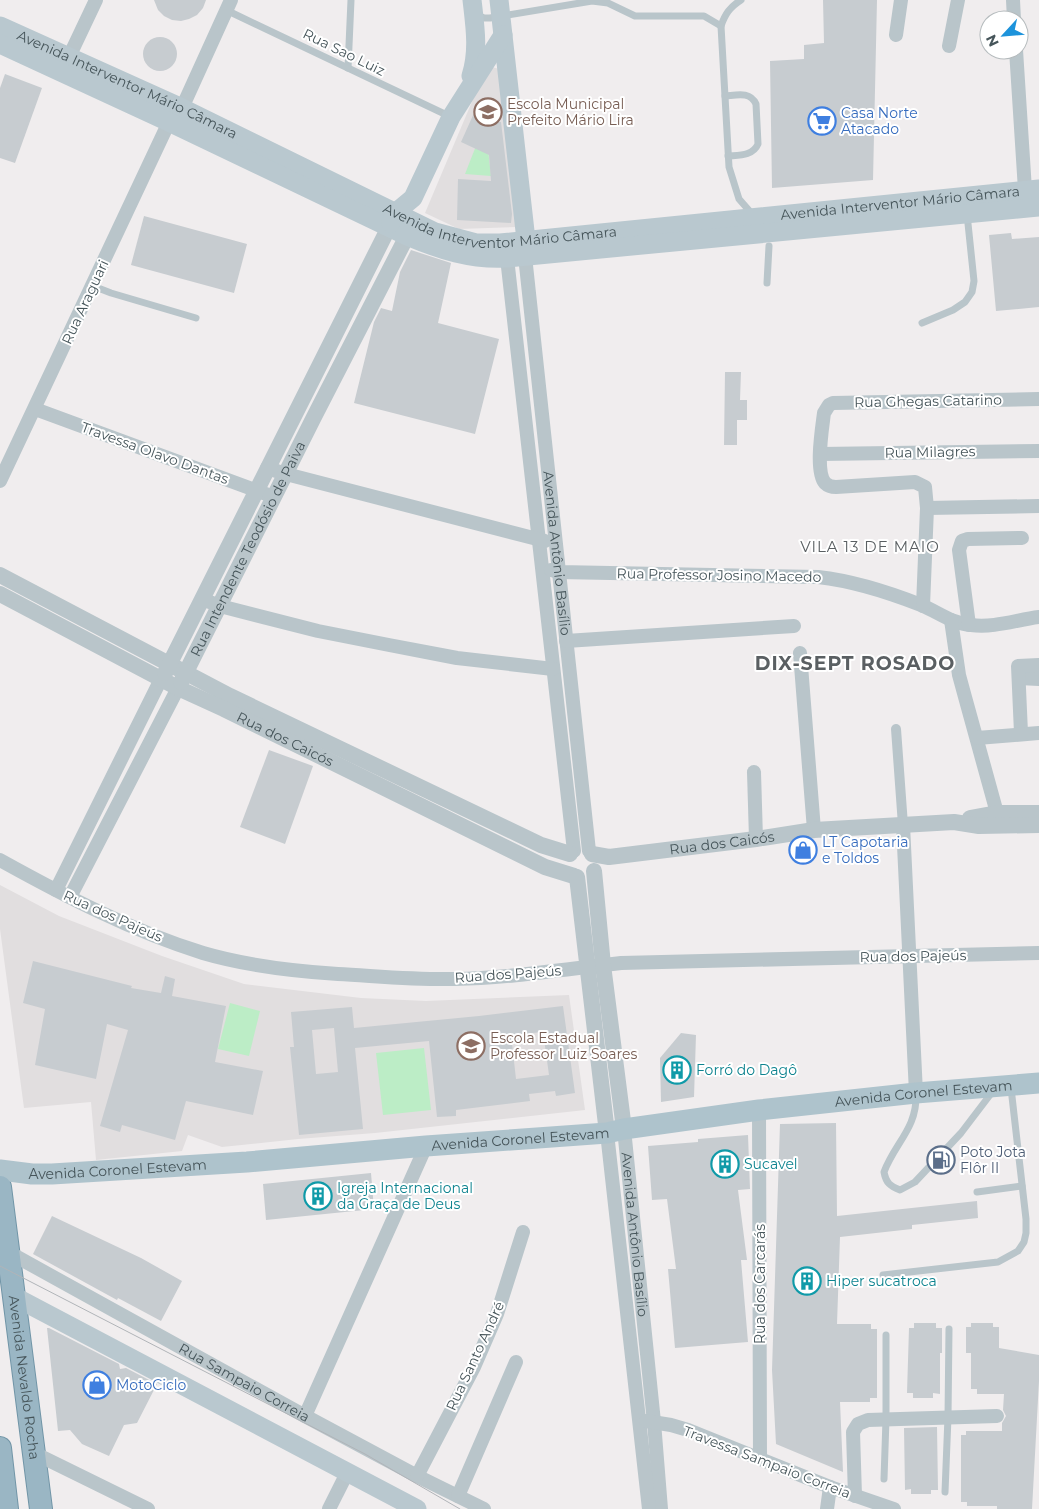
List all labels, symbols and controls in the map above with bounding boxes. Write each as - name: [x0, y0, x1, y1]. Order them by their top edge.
- north arrow: [979, 10, 1029, 60]
- street label: Rua Sao Luiz: [300, 24, 388, 80]
- street label: Avenida Interventor Mário Câmara: [14, 26, 240, 143]
- text: N: [982, 32, 1003, 50]
- place label: Escola Municipal Prefeito Mário Lira: [507, 95, 634, 129]
- school or university icon: Escola Municipal Prefeito Mário Lira: [473, 97, 503, 127]
- place label: Casa Norte Atacado: [841, 104, 918, 138]
- supermarket icon: Casa Norte Atacado: [807, 106, 837, 136]
- street label: Avenida Interventor Mário Câmara: [780, 182, 1021, 224]
- street label: Avenida Interventor Mário Câmara: [380, 199, 618, 252]
- street label: Rua Araguari: [58, 257, 112, 347]
- street label: Rua Ghegas Catarino: [854, 391, 1002, 411]
- street label: Travessa Olavo Dantas: [79, 418, 231, 488]
- street label: Rua Intendente Teodósio de Paiva: [186, 438, 309, 659]
- street label: Rua Milagres: [884, 442, 976, 462]
- street label: Avenida Antônio Basílio: [539, 470, 575, 637]
- district label: VILA 13 DE MAIO: [800, 537, 940, 556]
- street label: Rua Professor Josino Macedo: [617, 564, 822, 586]
- district label: DIX-SEPT ROSADO: [755, 652, 955, 675]
- street label: Rua dos Caicós: [234, 708, 337, 771]
- street label: Rua dos Caicós: [668, 827, 776, 859]
- place label: LT Capotaria e Toldos: [822, 833, 908, 867]
- shop icon: LT Capotaria e Toldos: [788, 835, 818, 865]
- street label: Rua dos Pajeús: [61, 886, 166, 946]
- street label: Rua dos Pajeús: [859, 946, 967, 966]
- street label: Rua dos Pajeús: [454, 961, 562, 987]
- place label: Escola Estadual Professor Luiz Soares: [490, 1029, 637, 1063]
- school or university icon: Escola Estadual Professor Luiz Soares: [456, 1031, 486, 1061]
- building icon: Forró do Dagô: [662, 1055, 692, 1085]
- place label: Forró do Dagô: [696, 1061, 797, 1079]
- street label: Avenida Coronel Estevam: [834, 1076, 1013, 1111]
- street label: Avenida Coronel Estevam: [431, 1124, 610, 1155]
- place label: Poto Jota Flôr II: [960, 1143, 1026, 1177]
- fuel station icon: Poto Jota Flôr II: [926, 1145, 956, 1175]
- building icon: Sucavel: [710, 1149, 740, 1179]
- street label: Avenida Antônio Basílio: [617, 1151, 652, 1318]
- street label: Avenida Coronel Estevam: [28, 1155, 207, 1183]
- place label: Sucavel: [744, 1155, 798, 1173]
- place label: Igreja Internacional da Graça de Deus: [337, 1179, 473, 1213]
- building icon: Igreja Internacional da Graça de Deus: [303, 1181, 333, 1211]
- street label: Rua dos Carcarás: [751, 1224, 769, 1344]
- building icon: Hiper sucatroca: [792, 1266, 822, 1296]
- place label: Hiper sucatroca: [826, 1272, 937, 1290]
- street label: Avenida Nevaldo Rocha: [5, 1294, 44, 1461]
- street label: Rua Santo André: [442, 1298, 508, 1414]
- street label: Rua Sampaio Correia: [176, 1339, 313, 1426]
- shop icon: MotoCiclo: [82, 1370, 112, 1400]
- place label: MotoCiclo: [116, 1376, 187, 1394]
- street label: Travessa Sampaio Correia: [681, 1422, 853, 1502]

